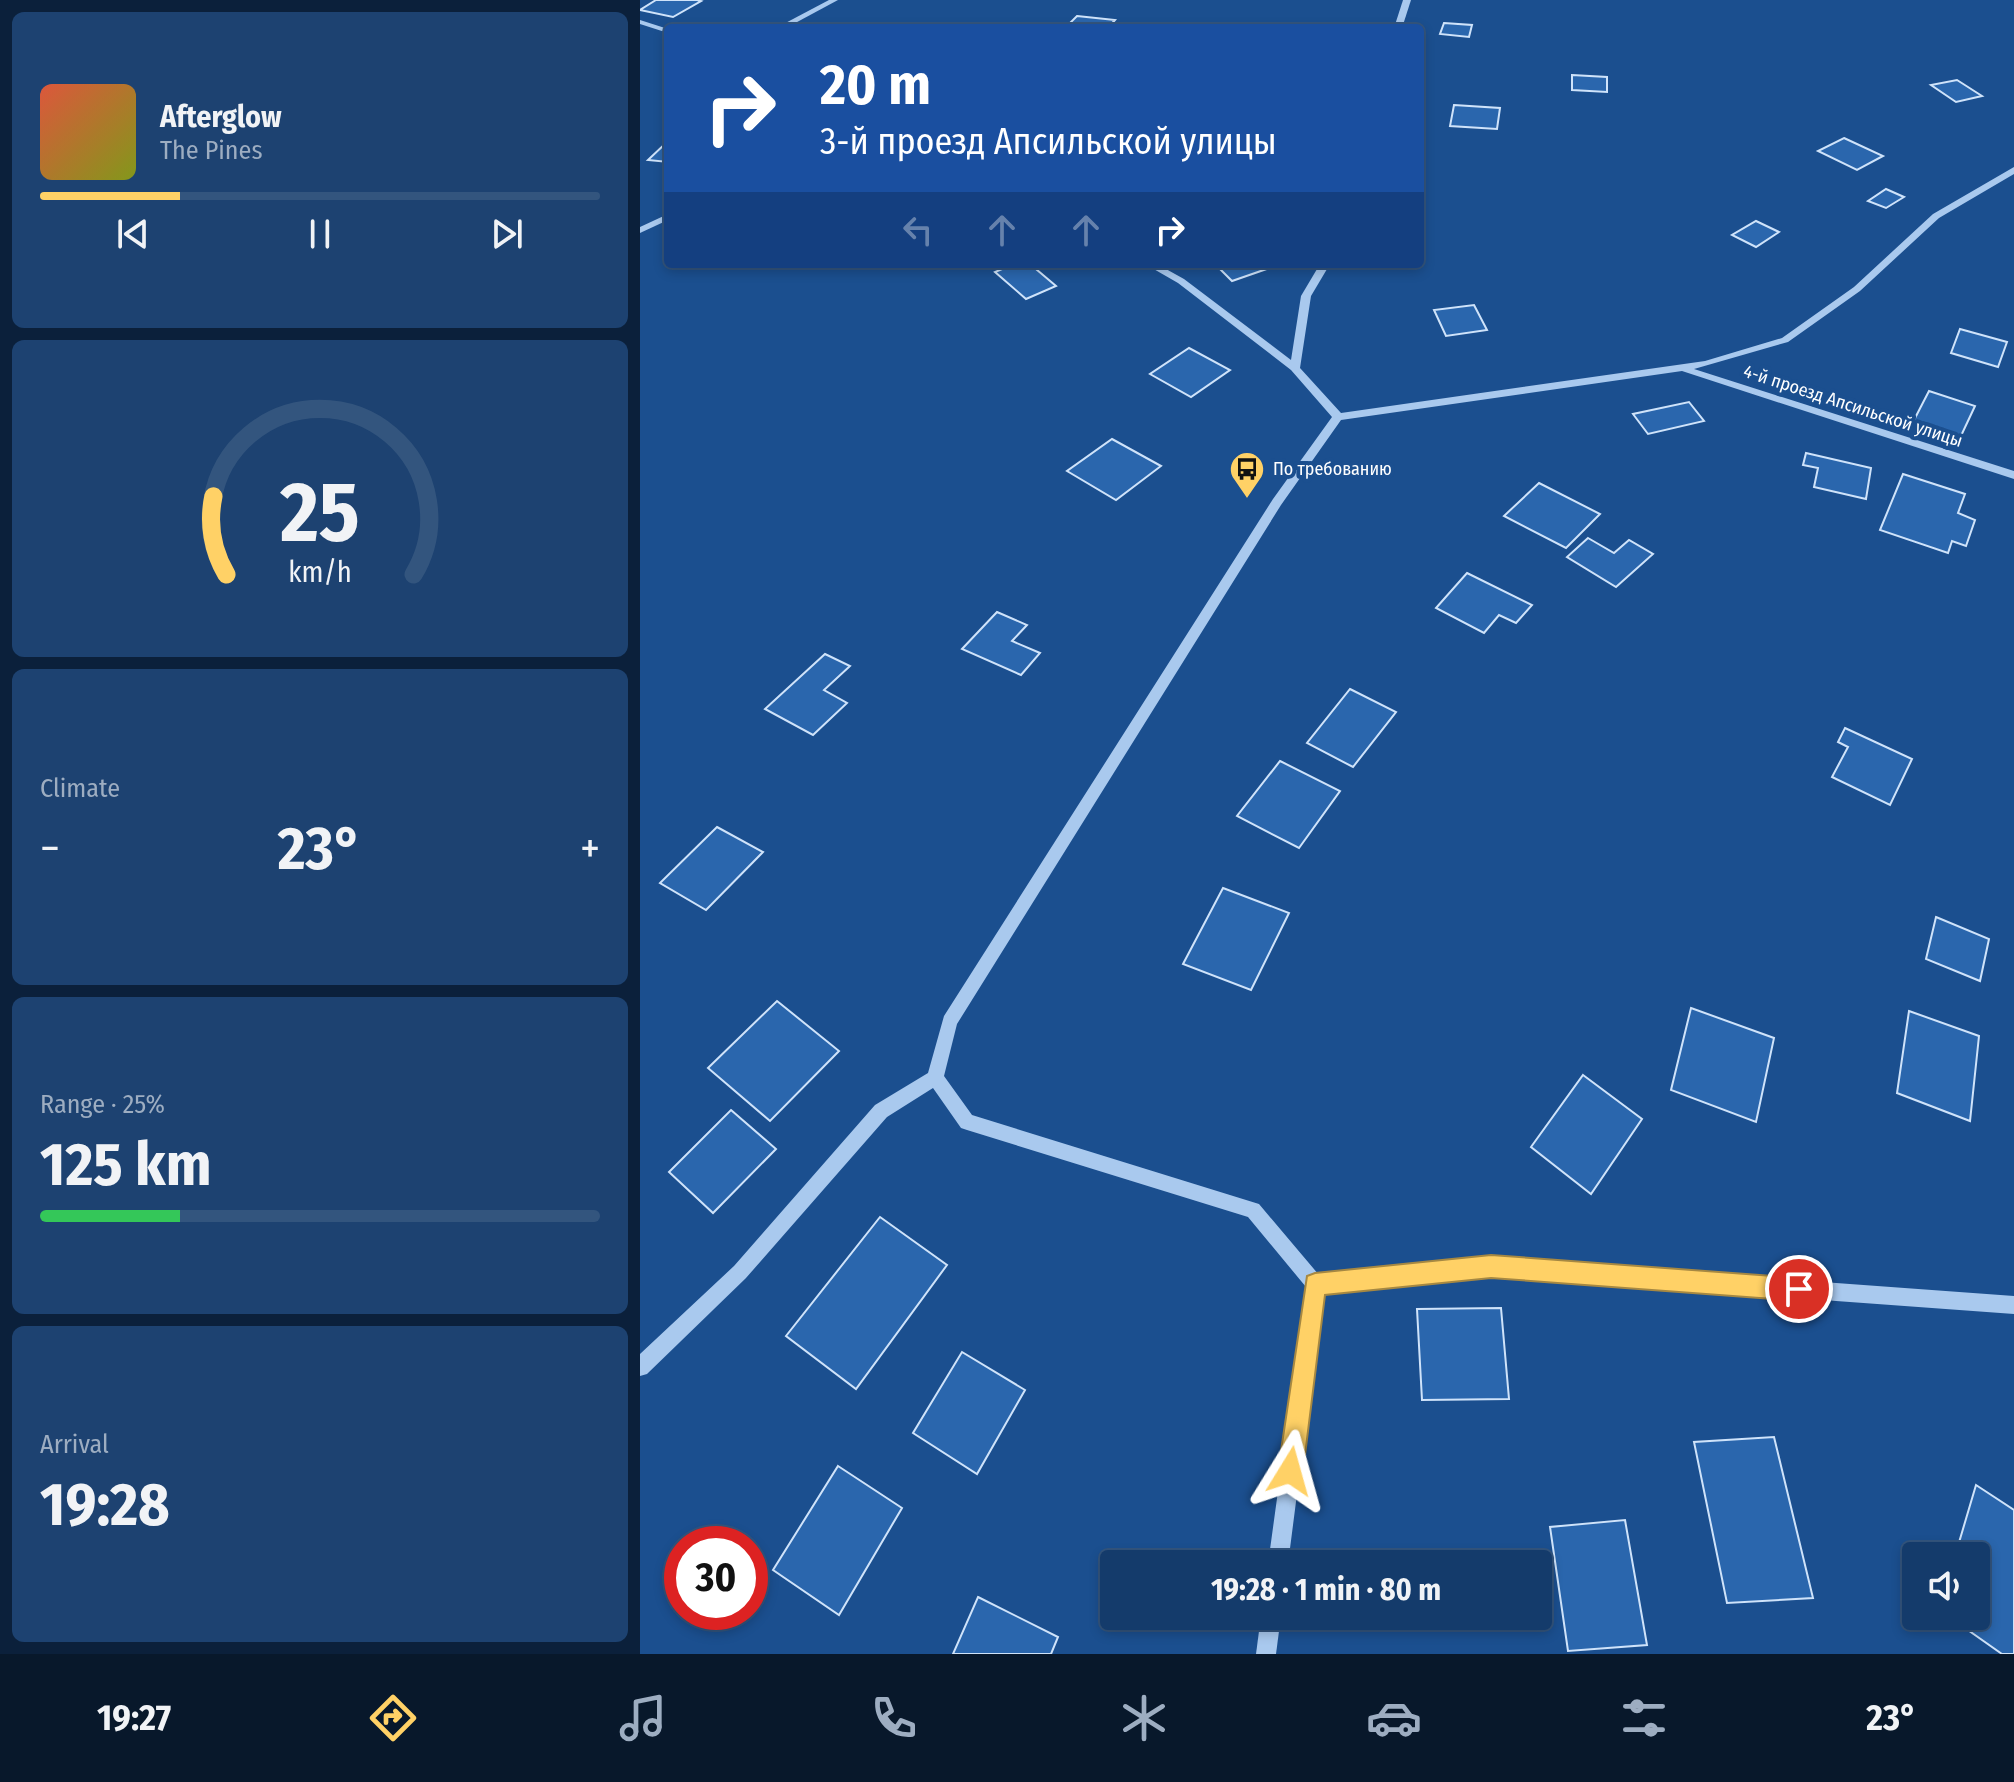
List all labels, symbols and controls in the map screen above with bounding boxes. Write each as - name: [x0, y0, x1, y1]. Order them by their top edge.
- text: 20 m: [820, 52, 931, 119]
- icon: right: [688, 56, 792, 160]
- text: Afterglow: [160, 99, 282, 135]
- text: 3-й проезд Апсильской улицы: [820, 120, 1277, 164]
- text: The Pines: [160, 135, 263, 166]
- icon: left: [896, 208, 940, 252]
- icon: ahead: [980, 208, 1024, 252]
- icon: ahead: [1064, 208, 1108, 252]
- icon: right: [1148, 208, 1192, 252]
- icon: previous: [111, 212, 155, 256]
- icon: pause: [298, 212, 342, 256]
- icon: next: [485, 212, 529, 256]
- street label: 4-й проезд Апсильской улицы: [1741, 360, 1965, 452]
- bus stop icon: По требованию: [1228, 450, 1266, 500]
- place label: По требованию: [1273, 458, 1392, 480]
- text: 25: [279, 462, 360, 562]
- text: km/h: [288, 555, 352, 590]
- text: Climate: [40, 773, 120, 804]
- text: 23°: [278, 813, 362, 885]
- text: −: [40, 822, 60, 875]
- text: +: [580, 822, 600, 875]
- text: Range · 25%: [40, 1089, 165, 1120]
- text: 125 km: [40, 1129, 211, 1201]
- pin: [1765, 1255, 1833, 1323]
- icon: arrive: [1777, 1267, 1821, 1311]
- text: Arrival: [40, 1429, 109, 1460]
- position arrow: [1248, 1429, 1332, 1513]
- text: 19:28: [40, 1469, 170, 1541]
- speed limit sign: 30: [664, 1526, 768, 1630]
- map controls: [1902, 1542, 1990, 1630]
- button: sound: [1902, 1542, 1990, 1630]
- text: 19:28 · 1 min · 80 m: [1211, 1572, 1441, 1608]
- icon: directions: [365, 1690, 421, 1746]
- icon: music: [615, 1690, 671, 1746]
- icon: phone: [866, 1690, 922, 1746]
- icon: climate: [1116, 1690, 1172, 1746]
- icon: car: [1366, 1690, 1422, 1746]
- icon: filters: [1616, 1690, 1672, 1746]
- text: 19:27: [97, 1696, 171, 1740]
- text: 23°: [1866, 1696, 1917, 1740]

